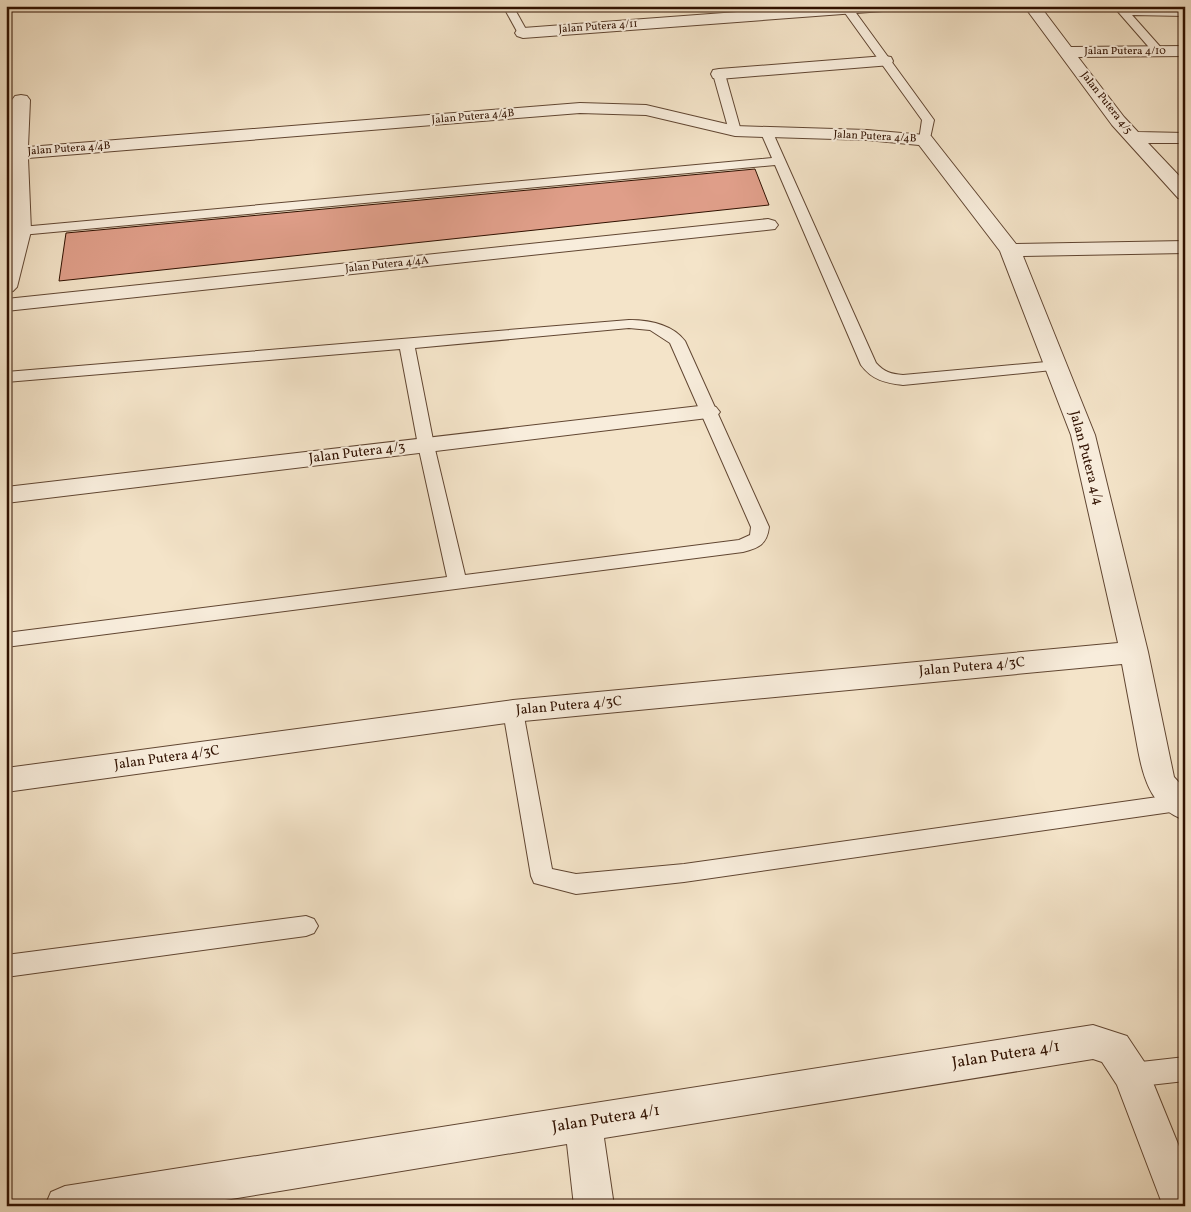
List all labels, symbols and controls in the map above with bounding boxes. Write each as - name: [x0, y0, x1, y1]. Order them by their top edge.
- street label: Jalan Putera 4/11: [558, 17, 638, 37]
- street label: Jalan Putera 4/10: [1084, 44, 1166, 59]
- street label: Jalan Putera 4/5: [1077, 69, 1135, 137]
- street label: Jalan Putera 4/4B: [431, 106, 515, 128]
- street label: Jalan Putera 4/4B: [833, 127, 917, 147]
- street label: Jalan Putera 4/4B: [27, 139, 111, 159]
- street label: Jalan Putera 4/4A: [344, 253, 430, 277]
- street label: Jalan Putera 4/4: [1064, 409, 1108, 507]
- street label: Jalan Putera 4/3: [308, 438, 406, 468]
- street label: Jalan Putera 4/3C: [918, 653, 1026, 681]
- street label: Jalan Putera 4/3C: [515, 692, 623, 720]
- street label: Jalan Putera 4/3C: [113, 741, 221, 775]
- street label: Jalan Putera 4/1: [950, 1036, 1062, 1074]
- street label: Jalan Putera 4/1: [550, 1100, 662, 1138]

